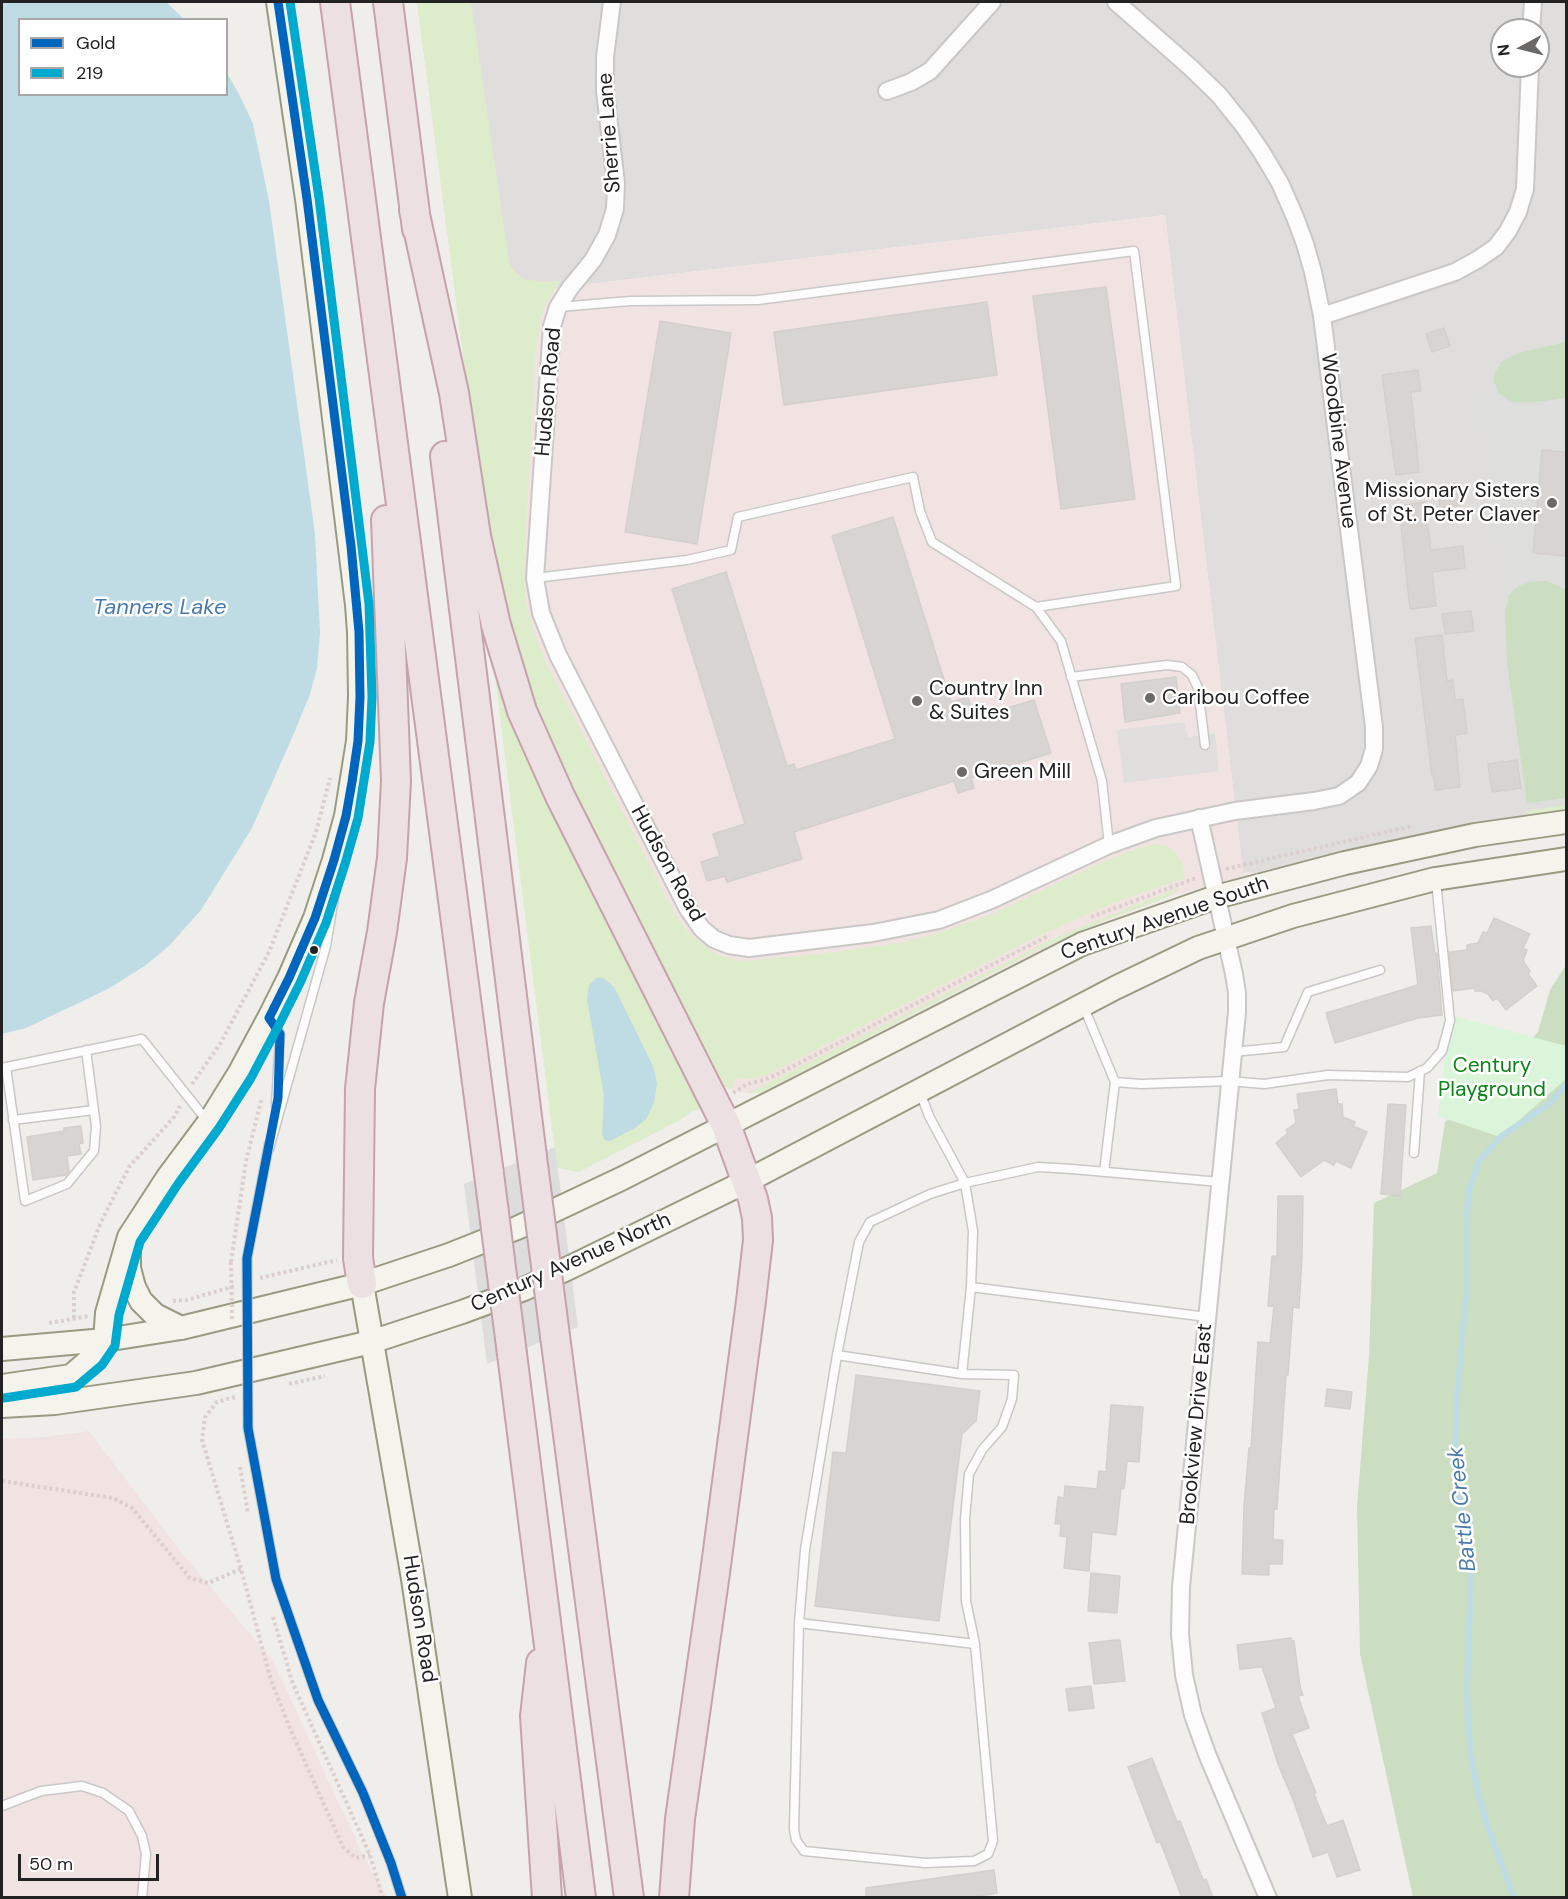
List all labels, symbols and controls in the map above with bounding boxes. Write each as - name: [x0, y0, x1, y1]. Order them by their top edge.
- legend: [18, 18, 228, 96]
- north arrow: [1490, 18, 1550, 78]
- text: Gold: [76, 31, 116, 55]
- text: N: [1492, 43, 1515, 57]
- text: 219: [76, 61, 103, 85]
- street label: Sherrie Lane: [593, 72, 627, 194]
- street label: Hudson Road: [531, 327, 567, 457]
- street label: Woodbine Avenue: [1315, 352, 1361, 530]
- place label: Missionary Sisters of St. Peter Claver: [1365, 478, 1540, 528]
- marker: Missionary Sisters of St. Peter Claver: [1545, 496, 1559, 510]
- water label: Tanners Lake: [93, 595, 227, 621]
- place label: Country Inn & Suites: [929, 676, 1043, 726]
- place label: Caribou Coffee: [1162, 685, 1310, 711]
- marker: Caribou Coffee: [1143, 691, 1157, 705]
- marker: Country Inn & Suites: [910, 694, 924, 708]
- place label: Green Mill: [974, 759, 1071, 785]
- marker: Green Mill: [955, 765, 969, 779]
- street label: Hudson Road: [625, 801, 709, 927]
- street label: Century Avenue South: [1058, 872, 1272, 966]
- unlabelled marker: [308, 944, 320, 956]
- park label: Century Playground: [1438, 1053, 1546, 1103]
- street label: Century Avenue North: [467, 1207, 675, 1319]
- street label: Brookview Drive East: [1176, 1322, 1218, 1526]
- water label: Battle Creek: [1443, 1445, 1483, 1573]
- street label: Hudson Road: [396, 1553, 442, 1685]
- scale bar: [21, 1842, 162, 1880]
- text: 50 m: [29, 1852, 73, 1876]

